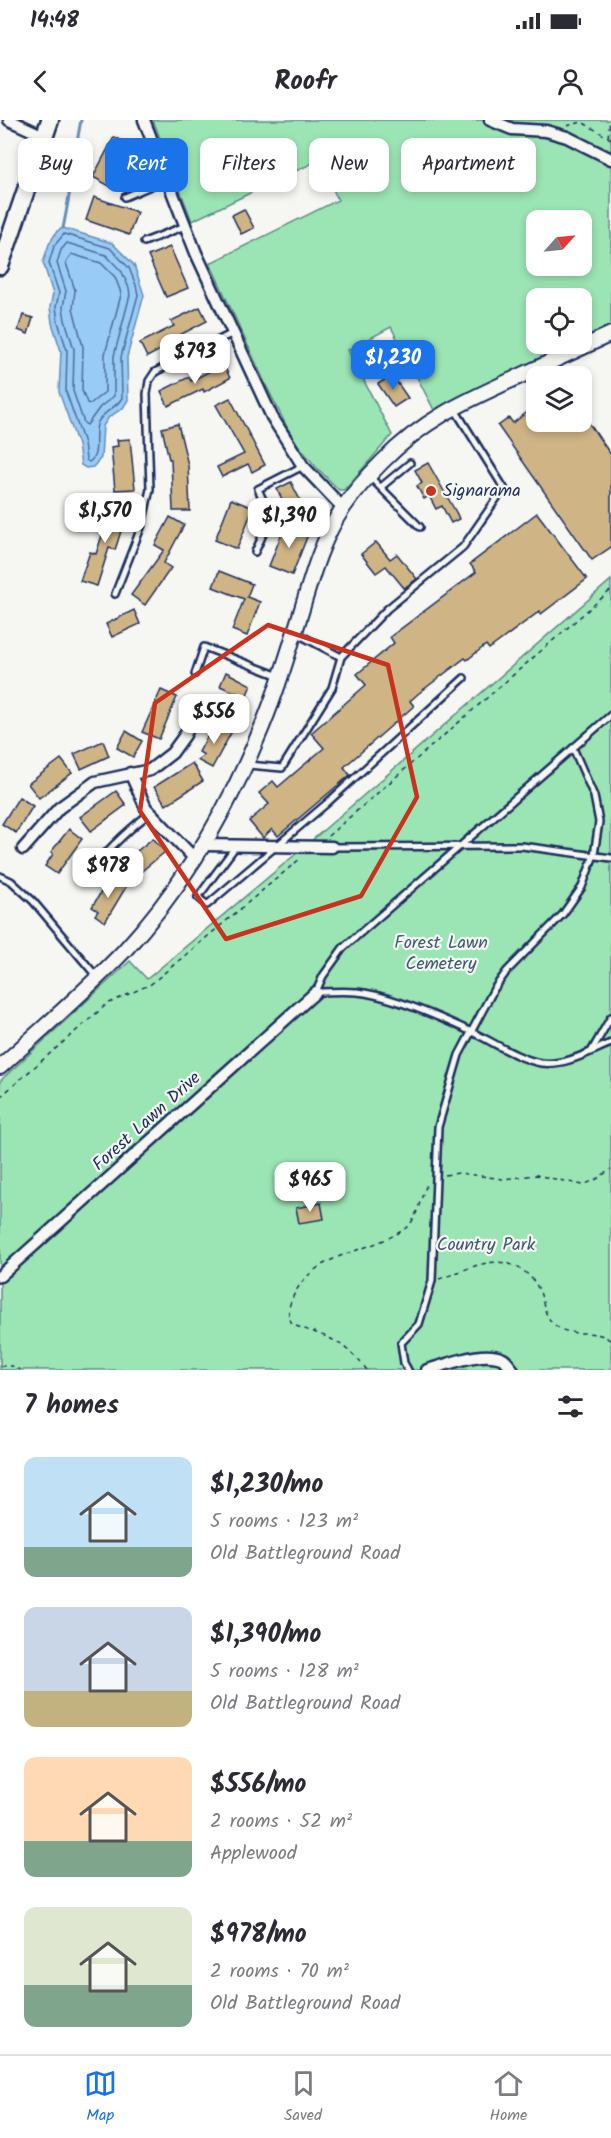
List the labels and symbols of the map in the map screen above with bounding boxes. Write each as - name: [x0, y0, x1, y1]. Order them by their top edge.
- north arrow: [526, 210, 592, 276]
- pin: $793: [159, 334, 231, 385]
- pin: $1,230: [344, 340, 442, 391]
- place label: Signarama: [443, 477, 521, 506]
- marker: Signarama: [424, 484, 438, 498]
- pin: $1,570: [56, 493, 154, 544]
- pin: $1,390: [240, 498, 338, 549]
- pin: $556: [178, 694, 250, 745]
- pin: $978: [72, 848, 144, 899]
- park label: Forest Lawn Cemetery: [394, 929, 488, 979]
- street label: Forest Lawn Drive: [86, 1065, 208, 1179]
- pin: $965: [274, 1162, 346, 1213]
- park label: Country Park: [437, 1231, 536, 1260]

